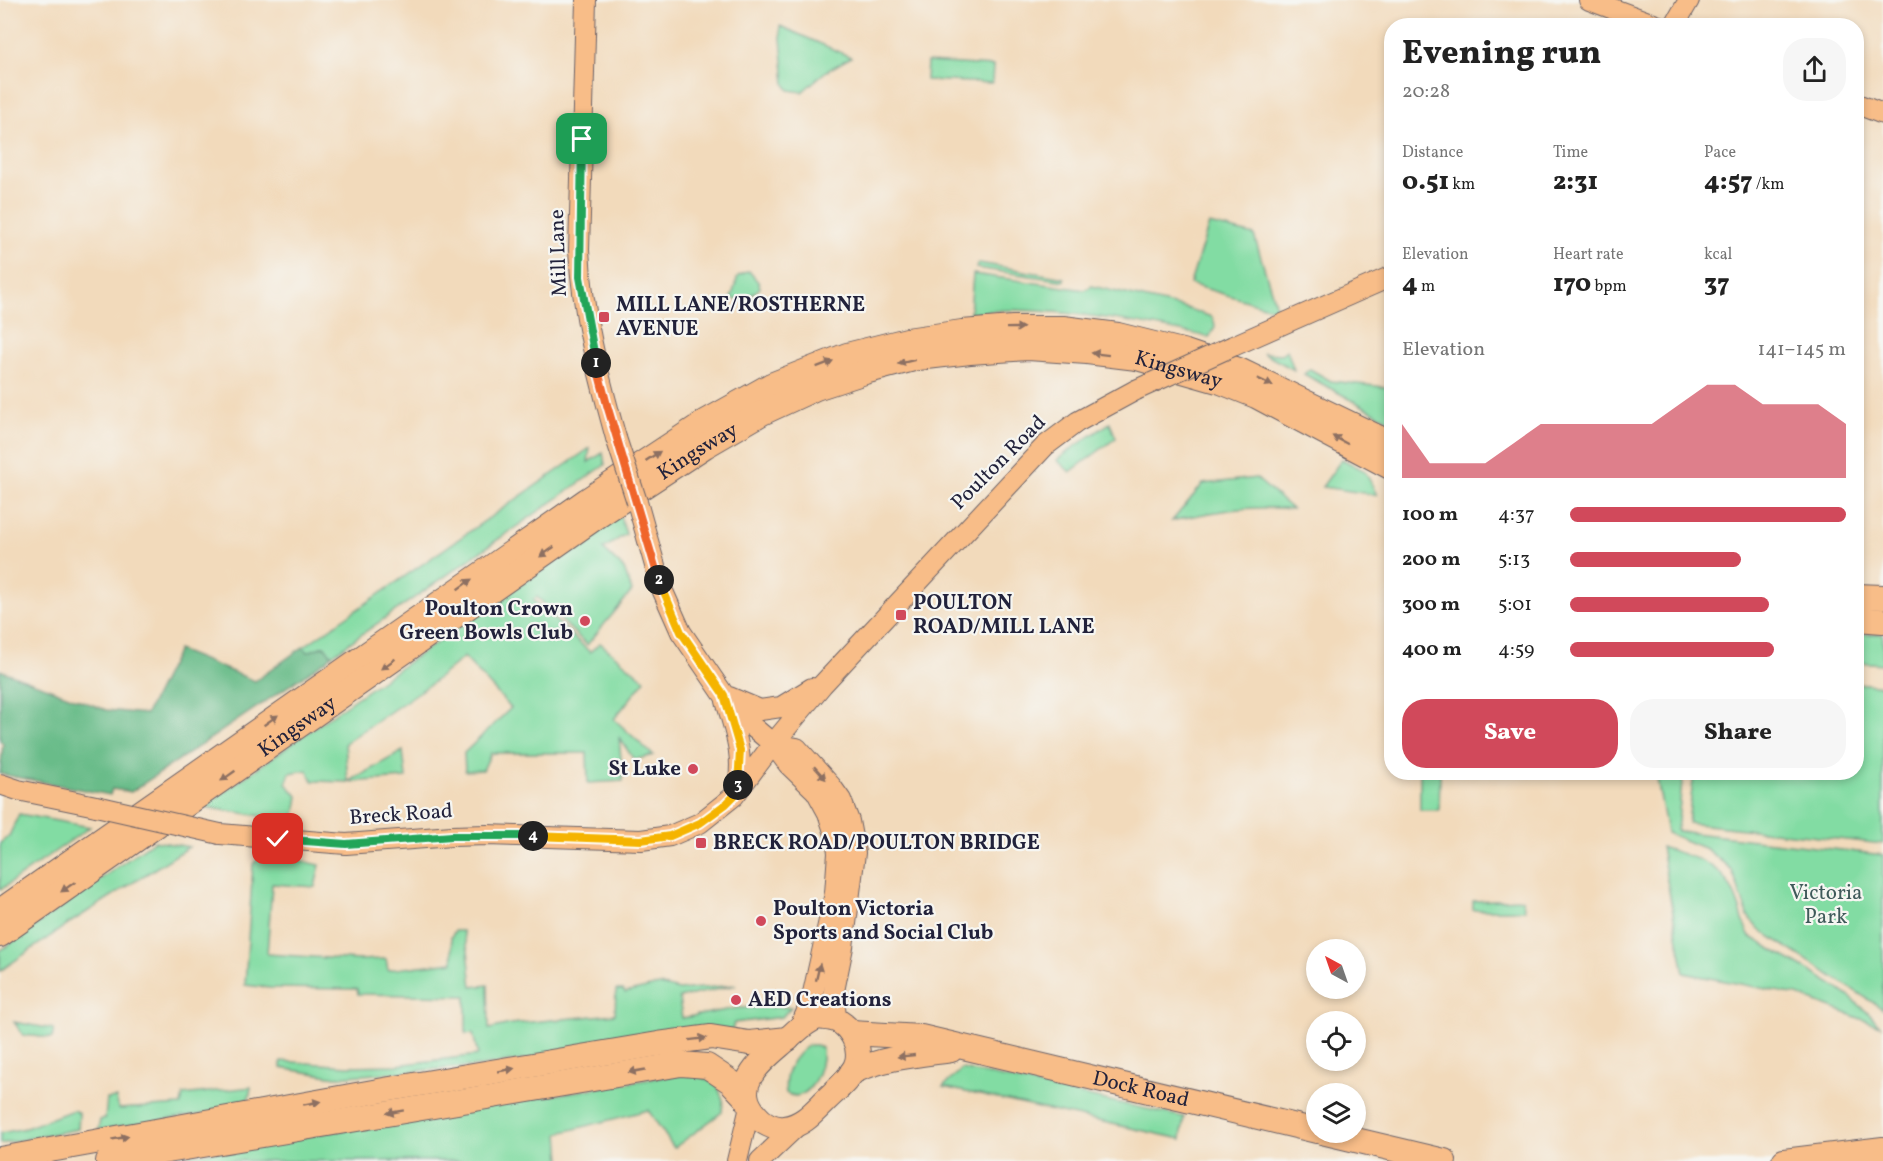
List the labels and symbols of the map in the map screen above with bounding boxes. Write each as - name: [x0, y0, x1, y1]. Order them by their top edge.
- pin: [556, 113, 607, 164]
- street label: Mill Lane: [543, 209, 575, 297]
- place label: MILL LANE/ROSTHERNE AVENUE: [616, 291, 865, 344]
- marker: MILL LANE/ROSTHERNE AVENUE: [597, 310, 611, 324]
- one-way arrow: [1006, 324, 1025, 333]
- street label: Kingsway: [1131, 344, 1226, 396]
- pin: 1: [581, 348, 611, 378]
- one-way arrow: [1090, 349, 1109, 359]
- one-way arrow: [897, 357, 915, 367]
- one-way arrow: [816, 359, 834, 369]
- one-way arrow: [1257, 377, 1274, 386]
- street label: Poulton Road: [945, 409, 1053, 517]
- street label: Kingsway: [652, 415, 744, 488]
- one-way arrow: [1332, 436, 1349, 445]
- one-way arrow: [645, 450, 661, 462]
- one-way arrow: [540, 546, 556, 558]
- pin: 2: [644, 565, 674, 595]
- one-way arrow: [457, 579, 473, 590]
- place label: POULTON ROAD/MILL LANE: [913, 589, 1095, 642]
- place label: Poulton Crown Green Bowls Club: [399, 595, 573, 648]
- marker: POULTON ROAD/MILL LANE: [894, 608, 908, 622]
- marker: Poulton Crown Green Bowls Club: [578, 614, 592, 628]
- one-way arrow: [380, 657, 395, 669]
- street label: Kingsway: [252, 689, 343, 764]
- one-way arrow: [262, 714, 278, 726]
- place label: St Luke: [609, 755, 681, 784]
- marker: St Luke: [686, 762, 700, 776]
- one-way arrow: [813, 765, 826, 780]
- one-way arrow: [220, 770, 236, 781]
- pin: 3: [723, 770, 753, 800]
- street label: Breck Road: [348, 797, 454, 833]
- pin: [252, 813, 303, 864]
- pin: 4: [518, 821, 548, 851]
- place label: BRECK ROAD/POULTON BRIDGE: [713, 829, 1040, 858]
- marker: BRECK ROAD/POULTON BRIDGE: [694, 836, 708, 850]
- park label: Victoria Park: [1790, 879, 1862, 932]
- one-way arrow: [61, 881, 77, 893]
- place label: Poulton Victoria Sports and Social Club: [773, 895, 993, 948]
- marker: Poulton Victoria Sports and Social Club: [754, 914, 768, 928]
- north arrow: [1306, 939, 1366, 999]
- one-way arrow: [813, 962, 823, 981]
- place label: AED Creations: [748, 986, 892, 1015]
- marker: AED Creations: [729, 993, 743, 1007]
- one-way arrow: [689, 1034, 708, 1044]
- one-way arrow: [897, 1051, 916, 1061]
- street label: Dock Road: [1089, 1064, 1192, 1115]
- one-way arrow: [496, 1066, 515, 1075]
- one-way arrow: [627, 1066, 646, 1075]
- one-way arrow: [302, 1098, 321, 1107]
- one-way arrow: [385, 1108, 404, 1117]
- one-way arrow: [110, 1133, 129, 1142]

